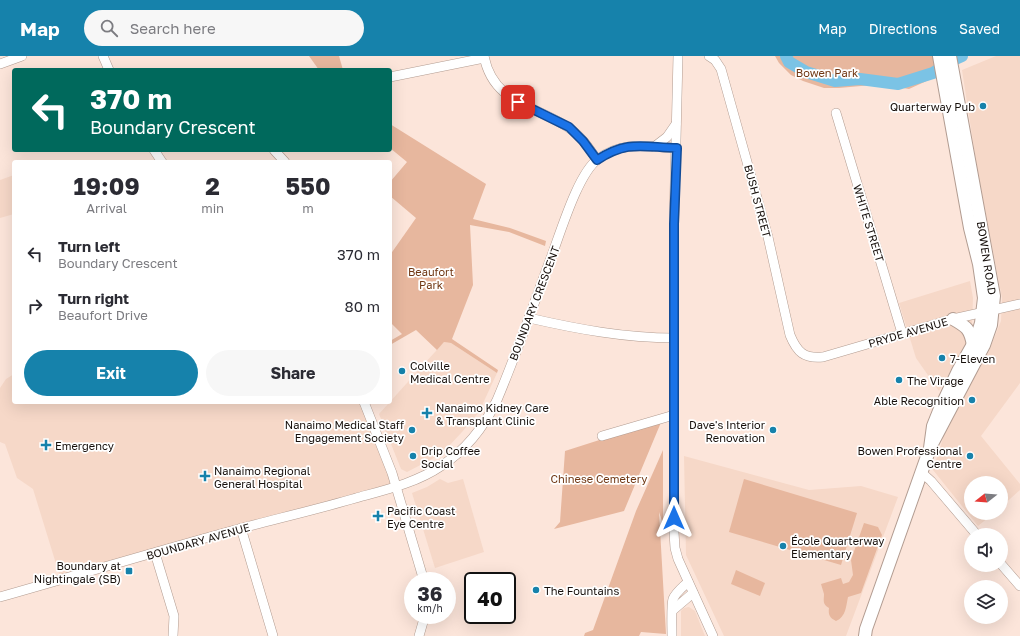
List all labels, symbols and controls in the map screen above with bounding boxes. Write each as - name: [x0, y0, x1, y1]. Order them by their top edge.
- search box: [84, 10, 364, 46]
- text: Map: [20, 17, 60, 40]
- icon: search: [98, 17, 120, 39]
- text: Search here: [130, 19, 216, 37]
- text: Map: [818, 20, 847, 37]
- text: Directions: [869, 20, 937, 37]
- text: Saved: [959, 20, 1000, 37]
- park label: Bowen Park: [796, 66, 858, 79]
- text: 370 m: [90, 82, 172, 115]
- icon: left: [24, 84, 76, 136]
- pin: [501, 85, 535, 119]
- icon: arrive: [507, 91, 529, 113]
- place label: Quarterway Pub: [890, 100, 975, 113]
- marker: Quarterway Pub: [978, 101, 988, 111]
- text: Boundary Crescent: [90, 116, 256, 138]
- street label: BUSH STREET: [742, 163, 774, 239]
- text: 19:09: [74, 171, 140, 200]
- text: 2: [205, 171, 220, 200]
- text: 550: [286, 171, 331, 200]
- street label: WHITE STREET: [851, 183, 887, 263]
- text: Arrival: [86, 200, 127, 216]
- text: min: [201, 200, 224, 216]
- text: m: [302, 200, 314, 216]
- street label: BOWEN ROAD: [975, 220, 999, 296]
- text: Turn left: [58, 237, 120, 255]
- icon: left: [24, 243, 46, 265]
- street label: BOUNDARY CRESCENT: [506, 244, 562, 362]
- text: 370 m: [337, 245, 380, 263]
- text: Boundary Crescent: [58, 255, 178, 271]
- park label: Beaufort Park: [408, 265, 454, 291]
- text: Turn right: [58, 289, 129, 307]
- icon: right: [24, 295, 46, 317]
- text: 80 m: [345, 297, 380, 315]
- text: Beaufort Drive: [58, 307, 148, 323]
- street label: PRYDE AVENUE: [867, 314, 950, 350]
- button: Exit: [24, 350, 198, 396]
- button: Share: [206, 350, 380, 396]
- place label: 7-Eleven: [950, 352, 995, 365]
- marker: 7-Eleven: [937, 353, 947, 363]
- place label: Colville Medical Centre: [410, 359, 490, 385]
- marker: Colville Medical Centre: [397, 366, 407, 376]
- place label: The Virage: [907, 374, 964, 387]
- marker: The Virage: [894, 375, 904, 385]
- place label: Able Recognition: [874, 394, 964, 407]
- marker: Able Recognition: [967, 395, 977, 405]
- place label: Nanaimo Kidney Care & Transplant Clinic: [436, 401, 549, 427]
- marker: Nanaimo Kidney Care & Transplant Clinic: [421, 407, 433, 419]
- place label: Nanaimo Medical Staff Engagement Society: [285, 418, 404, 444]
- place label: Dave's Interior Renovation: [689, 418, 766, 444]
- marker: Nanaimo Medical Staff Engagement Society: [407, 425, 417, 435]
- marker: Dave's Interior Renovation: [768, 425, 778, 435]
- marker: Emergency: [40, 439, 52, 451]
- place label: Emergency: [55, 439, 114, 452]
- place label: Drip Coffee Social: [421, 444, 480, 470]
- place label: Bowen Professional Centre: [858, 444, 962, 470]
- marker: Drip Coffee Social: [408, 451, 418, 461]
- marker: Bowen Professional Centre: [965, 451, 975, 461]
- place label: Nanaimo Regional General Hospital: [214, 464, 311, 490]
- marker: Nanaimo Regional General Hospital: [199, 470, 211, 482]
- park label: Chinese Cemetery: [551, 472, 647, 485]
- north arrow: [964, 476, 1008, 520]
- map controls: [964, 476, 1008, 624]
- position arrow: [653, 497, 695, 539]
- place label: Pacific Coast Eye Centre: [387, 504, 456, 530]
- marker: Pacific Coast Eye Centre: [372, 510, 384, 522]
- street label: BOUNDARY AVENUE: [145, 520, 252, 562]
- button: sound: [964, 528, 1008, 572]
- place label: École Quarterway Elementary: [791, 534, 884, 560]
- marker: École Quarterway Elementary: [778, 541, 788, 551]
- place label: Boundary at Nightingale (SB): [34, 559, 121, 585]
- marker: Boundary at Nightingale (SB): [124, 566, 134, 576]
- speed limit sign: 40: [464, 572, 516, 624]
- button: layers: [964, 580, 1008, 624]
- text: 36: [418, 581, 442, 605]
- place label: The Fountains: [544, 584, 619, 597]
- marker: The Fountains: [531, 585, 541, 595]
- text: km/h: [417, 602, 443, 614]

